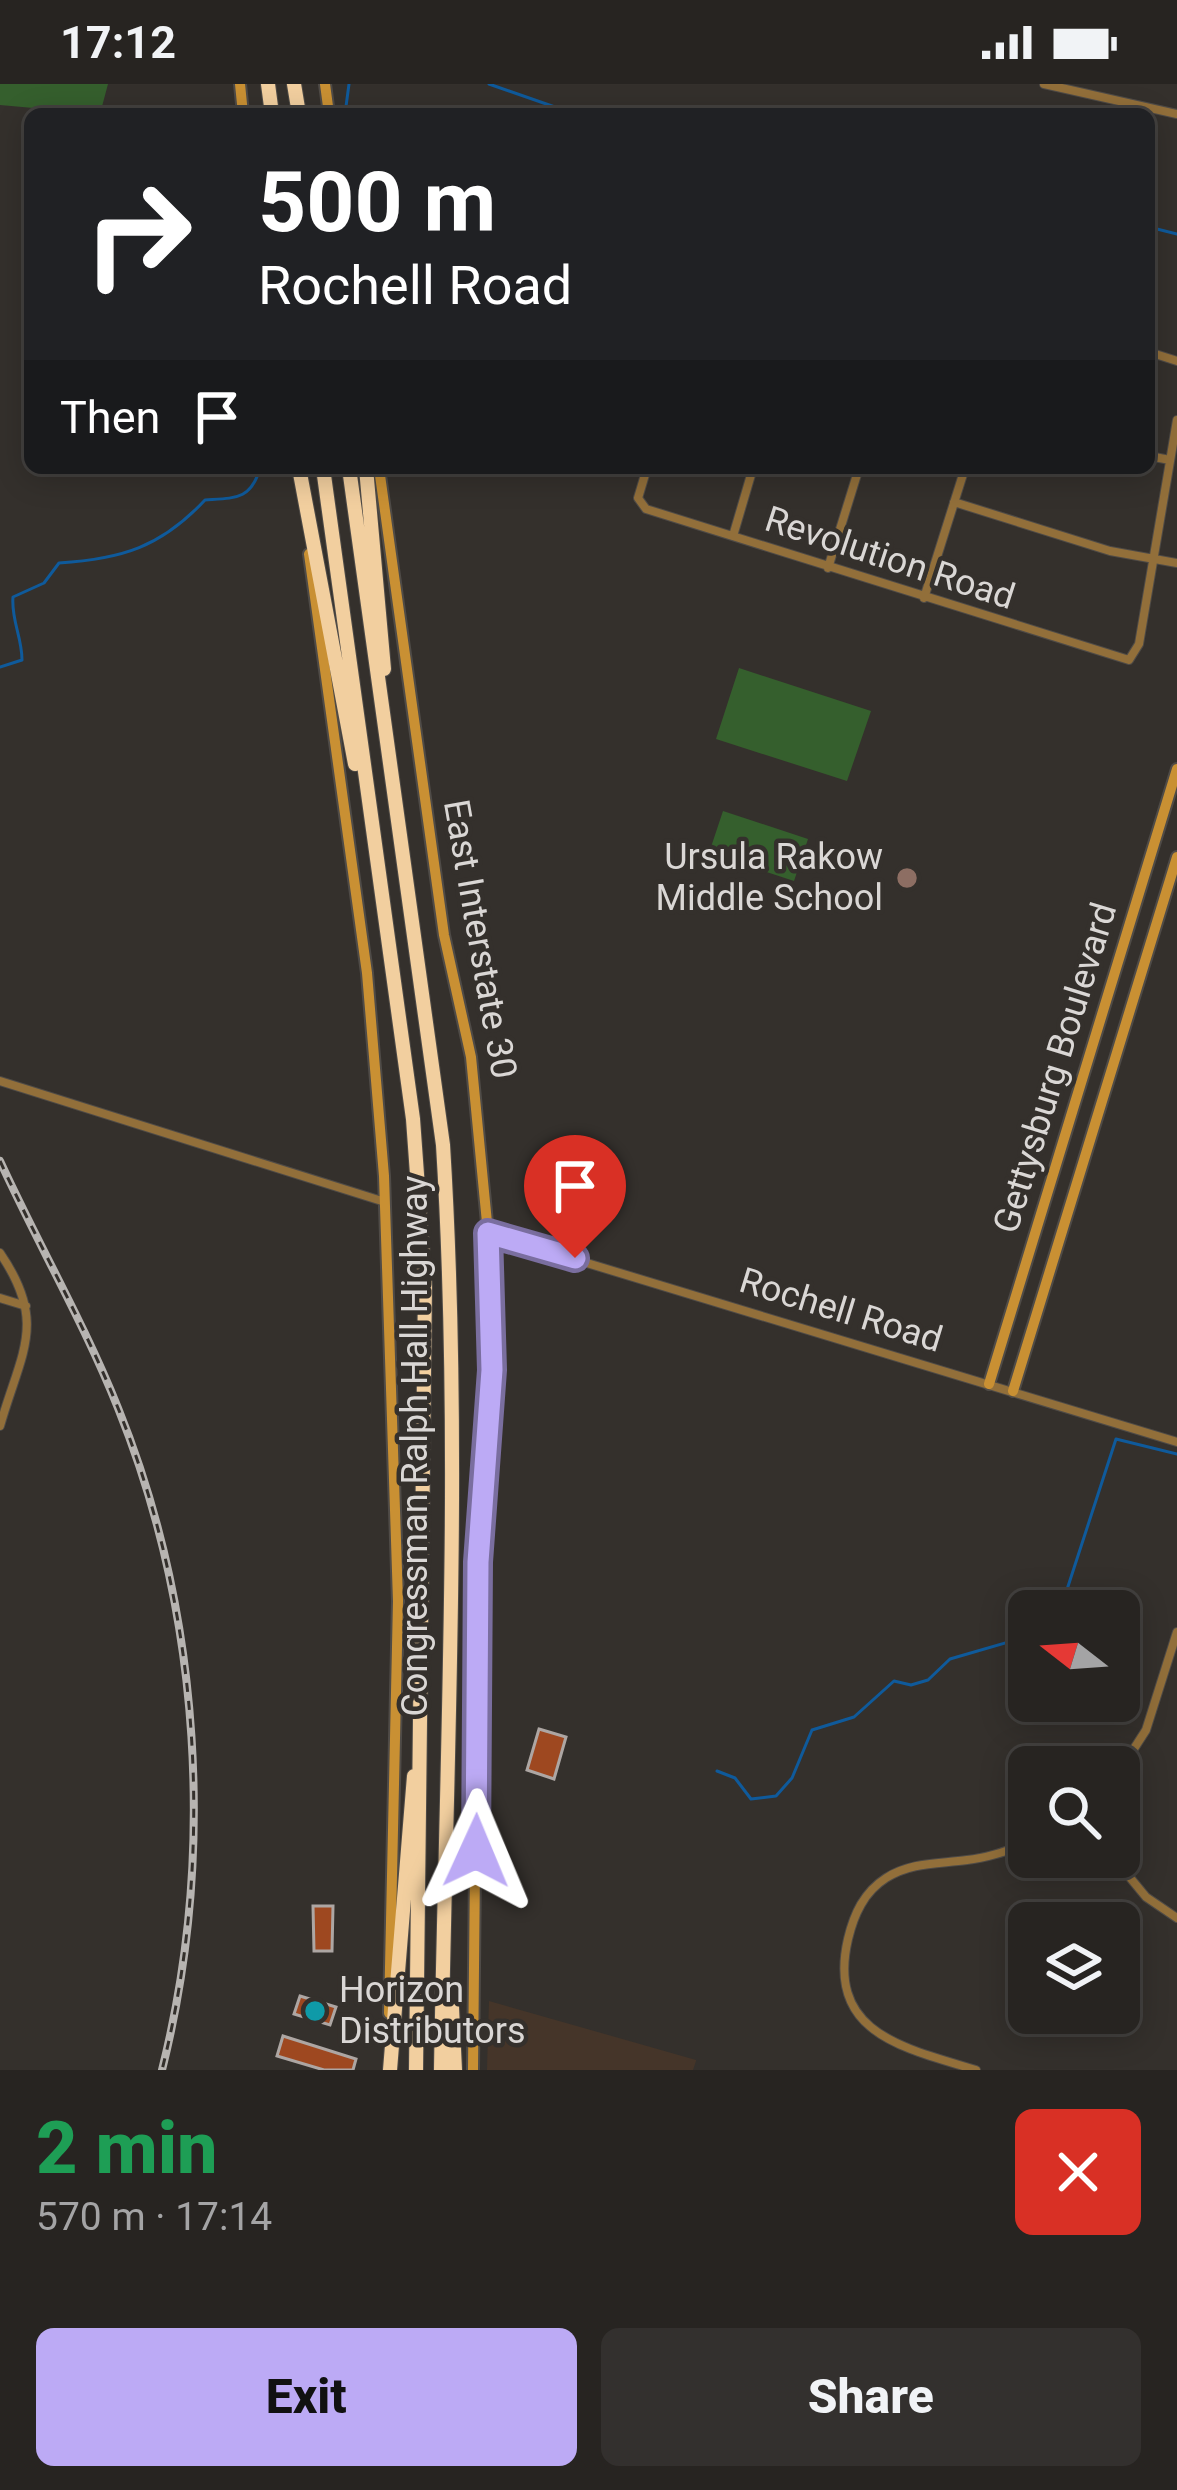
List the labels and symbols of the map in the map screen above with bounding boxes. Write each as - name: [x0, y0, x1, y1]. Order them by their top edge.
- street label: Revolution Road: [760, 498, 1020, 618]
- street label: East Interstate 30: [435, 796, 525, 1082]
- place label: Ursula Rakow Middle School: [656, 836, 883, 919]
- marker: Ursula Rakow Middle School: [894, 865, 920, 891]
- street label: Gettysburg Boulevard: [985, 898, 1125, 1238]
- pin: [524, 1135, 626, 1258]
- street label: Congressman Ralph Hall Highway: [394, 1175, 436, 1717]
- street label: Rochell Road: [735, 1259, 947, 1361]
- north arrow: [1008, 1590, 1140, 1722]
- position arrow: [413, 1788, 539, 1914]
- place label: Horizon Distributors: [339, 1969, 526, 2052]
- marker: Horizon Distributors: [302, 1998, 328, 2024]

